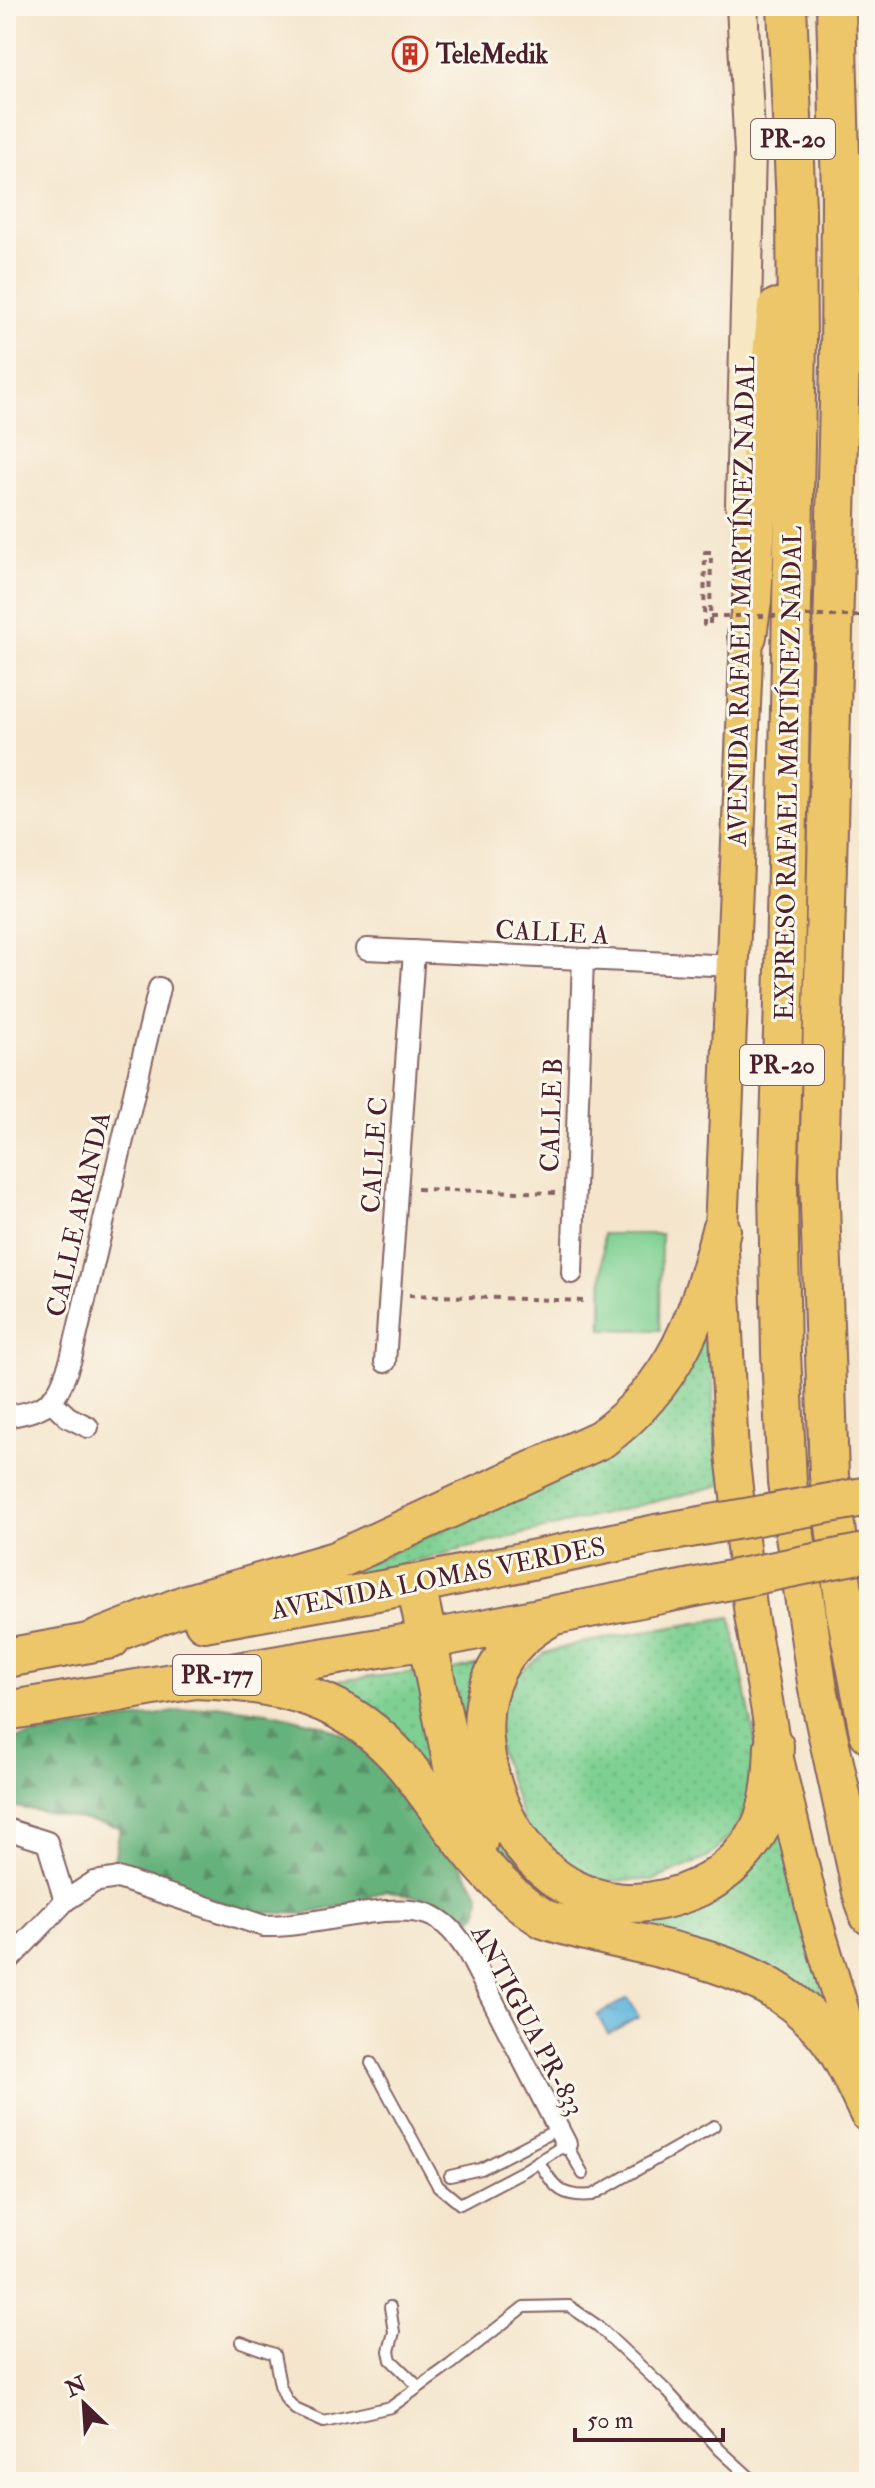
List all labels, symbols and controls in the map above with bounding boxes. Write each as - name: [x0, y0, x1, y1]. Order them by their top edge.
- building icon: TeleMedik: [391, 35, 429, 73]
- place label: TeleMedik: [435, 39, 549, 71]
- road number: PR-20: [751, 119, 835, 159]
- street label: AVENIDA RAFAEL MARTÍNEZ NADAL: [720, 355, 762, 848]
- street label: EXPRESO RAFAEL MARTÍNEZ NADAL: [767, 525, 809, 1021]
- street label: CALLE A: [494, 914, 610, 952]
- road number: PR-20: [740, 1045, 824, 1085]
- street label: CALLE B: [534, 1057, 570, 1173]
- street label: CALLE C: [355, 1096, 395, 1214]
- street label: CALLE ARANDA: [40, 1108, 118, 1320]
- street label: AVENIDA LOMAS VERDES: [267, 1531, 608, 1627]
- road number: PR-177: [173, 1655, 261, 1695]
- street label: ANTIGUA PR-833: [463, 1919, 591, 2121]
- north arrow: [44, 2364, 124, 2444]
- text: N: [60, 2370, 91, 2404]
- scale bar: [575, 2392, 723, 2442]
- text: 50 m: [587, 2405, 634, 2436]

